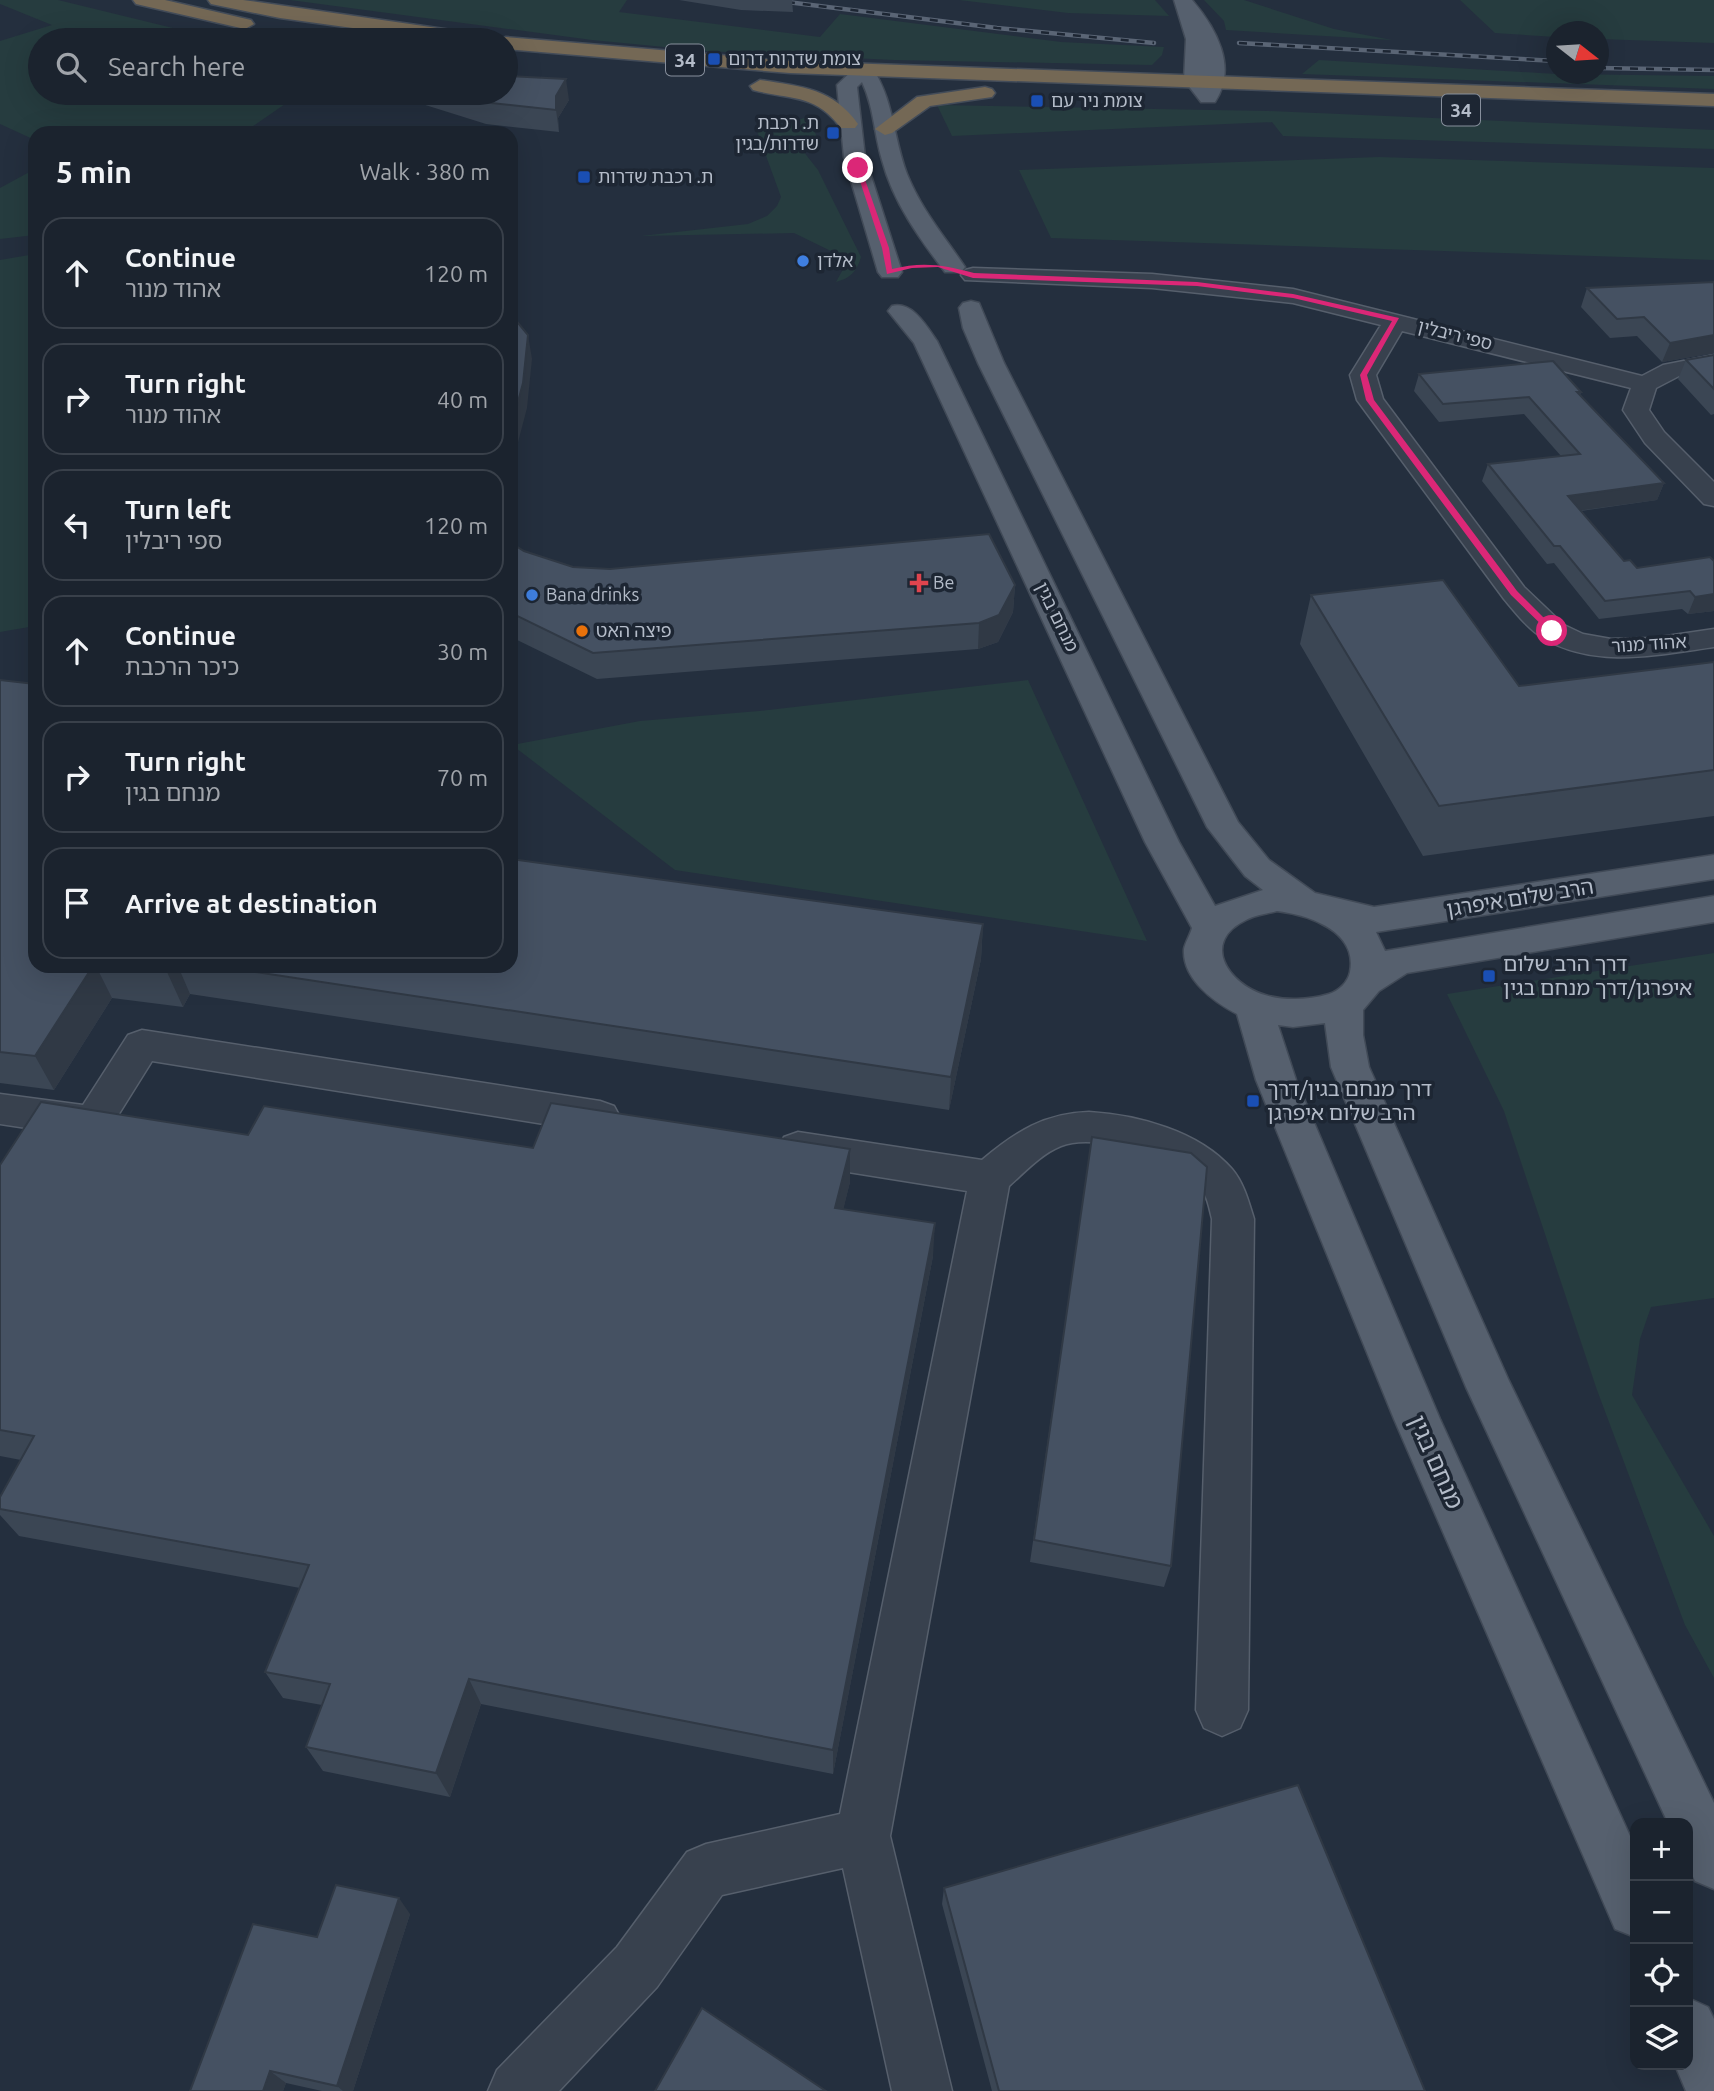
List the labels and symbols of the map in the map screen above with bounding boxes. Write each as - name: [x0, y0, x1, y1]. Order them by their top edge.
- north arrow: [1546, 21, 1609, 84]
- road number: 34: [666, 44, 704, 76]
- place label: צומת שדרות דרום: [728, 48, 861, 68]
- marker: צומת שדרות דרום: [706, 51, 722, 67]
- place label: צומת ניר עם: [1051, 90, 1143, 110]
- marker: צומת ניר עם: [1029, 93, 1045, 109]
- road number: 34: [1442, 94, 1480, 125]
- place label: ת. רכבת שדרות/בגין: [735, 112, 819, 153]
- marker: ת. רכבת שדרות/בגין: [825, 125, 841, 141]
- route end: [842, 152, 873, 183]
- place label: ת. רכבת שדרות: [598, 166, 713, 186]
- marker: ת. רכבת שדרות: [576, 169, 592, 185]
- place label: אלדן: [817, 250, 853, 270]
- marker: אלדן: [795, 253, 811, 269]
- street label: ספי ריבלין: [1416, 315, 1495, 353]
- place label: Be: [933, 572, 954, 592]
- marker: Be: [911, 575, 927, 591]
- street label: מנחם בגין: [1033, 579, 1083, 655]
- place label: Bana drinks: [546, 584, 639, 604]
- marker: Bana drinks: [524, 587, 540, 603]
- route start: [1536, 615, 1567, 646]
- place label: פיצה האט: [596, 620, 672, 640]
- marker: פיצה האט: [574, 623, 590, 639]
- street label: אהוד מנור: [1611, 630, 1687, 656]
- street label: הרב שלום איפרגן: [1445, 874, 1595, 920]
- place label: דרך הרב שלום איפרגן/דרך מנחם בגין: [1503, 951, 1692, 999]
- marker: דרך הרב שלום איפרגן/דרך מנחם בגין: [1481, 968, 1497, 984]
- place label: דרך מנחם בגין/דרך הרב שלום איפרגן: [1267, 1076, 1432, 1124]
- marker: דרך מנחם בגין/דרך הרב שלום איפרגן: [1245, 1093, 1261, 1109]
- street label: מנחם בגין: [1404, 1411, 1469, 1513]

